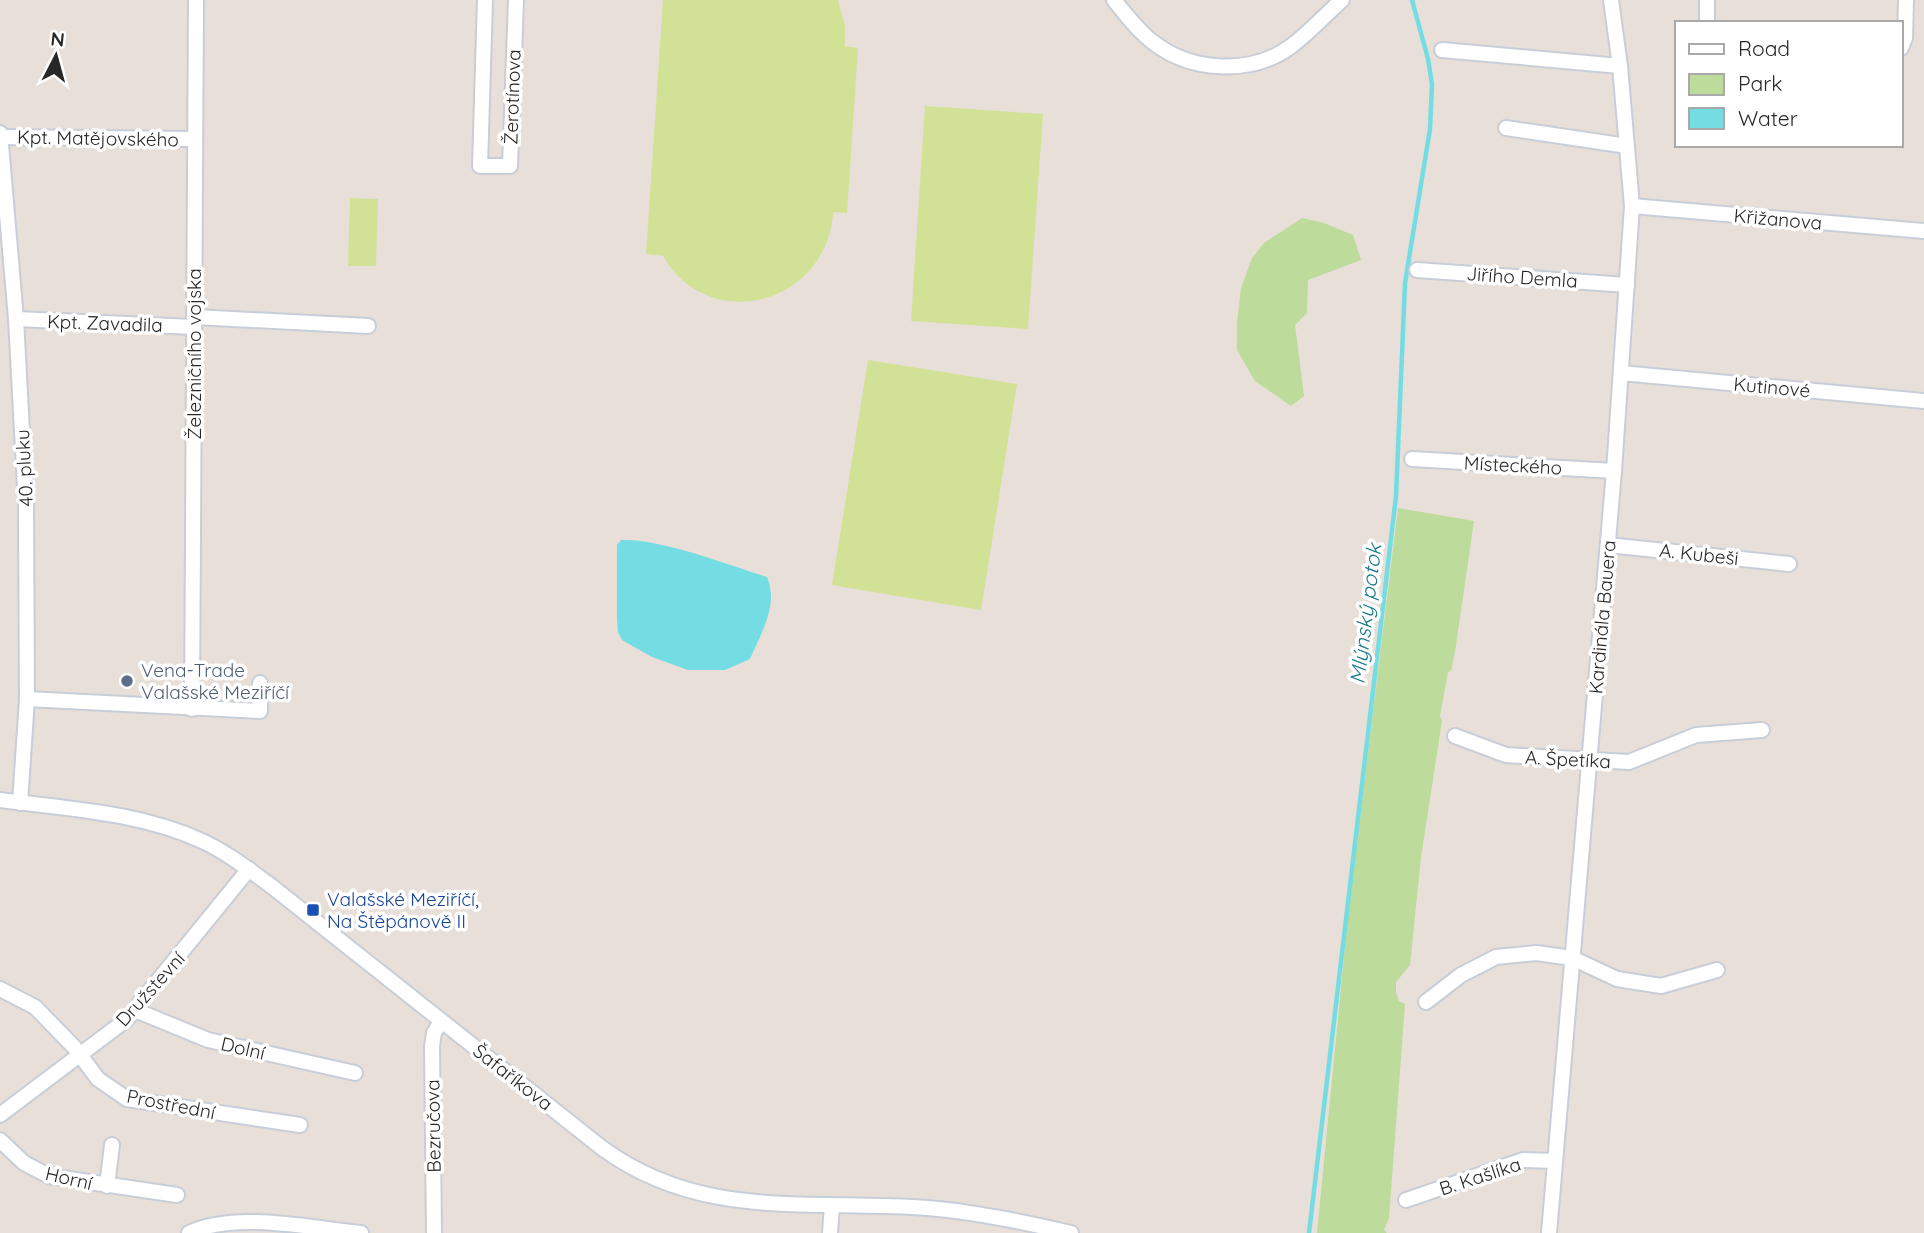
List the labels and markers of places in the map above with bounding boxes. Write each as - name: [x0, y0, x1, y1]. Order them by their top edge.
- place label: Vena-Trade Valašské Meziříčí: [141, 658, 290, 704]
- marker: Vena-Trade Valašské Meziříčí: [119, 673, 135, 689]
- place label: Valašské Meziříčí, Na Štěpánově II: [327, 887, 479, 933]
- marker: Valašské Meziříčí, Na Štěpánově II: [305, 902, 321, 918]

